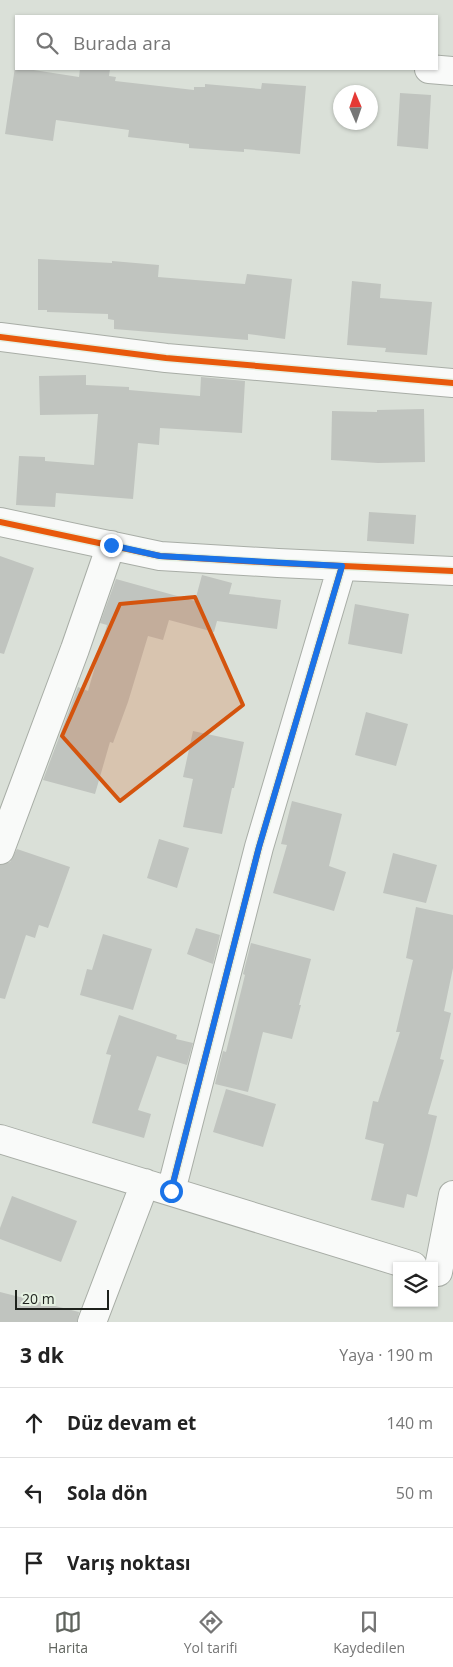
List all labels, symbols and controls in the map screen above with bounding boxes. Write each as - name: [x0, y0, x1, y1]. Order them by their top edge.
- search box: [15, 15, 438, 70]
- icon: search: [33, 29, 61, 57]
- text: Burada ara: [73, 30, 171, 56]
- north arrow: [333, 85, 378, 130]
- route end: [100, 534, 123, 557]
- route start: [160, 1180, 183, 1203]
- map controls: [393, 1262, 438, 1307]
- button: layers: [393, 1262, 438, 1307]
- scale bar: [15, 1287, 109, 1310]
- text: 20 m: [22, 1289, 55, 1308]
- text: 3 dk: [20, 1341, 64, 1369]
- text: Yaya · 190 m: [339, 1344, 433, 1366]
- icon: ahead: [20, 1409, 48, 1437]
- text: Düz devam et: [67, 1410, 196, 1436]
- text: 140 m: [387, 1412, 433, 1434]
- icon: left: [20, 1479, 48, 1507]
- text: Sola dön: [67, 1480, 148, 1506]
- text: 50 m: [396, 1482, 433, 1504]
- icon: arrive: [20, 1549, 48, 1577]
- text: Varış noktası: [67, 1550, 191, 1576]
- tab: Harita: [48, 1608, 88, 1657]
- tab: Yol tarifi: [184, 1608, 237, 1657]
- tab: Kaydedilen: [333, 1608, 405, 1657]

